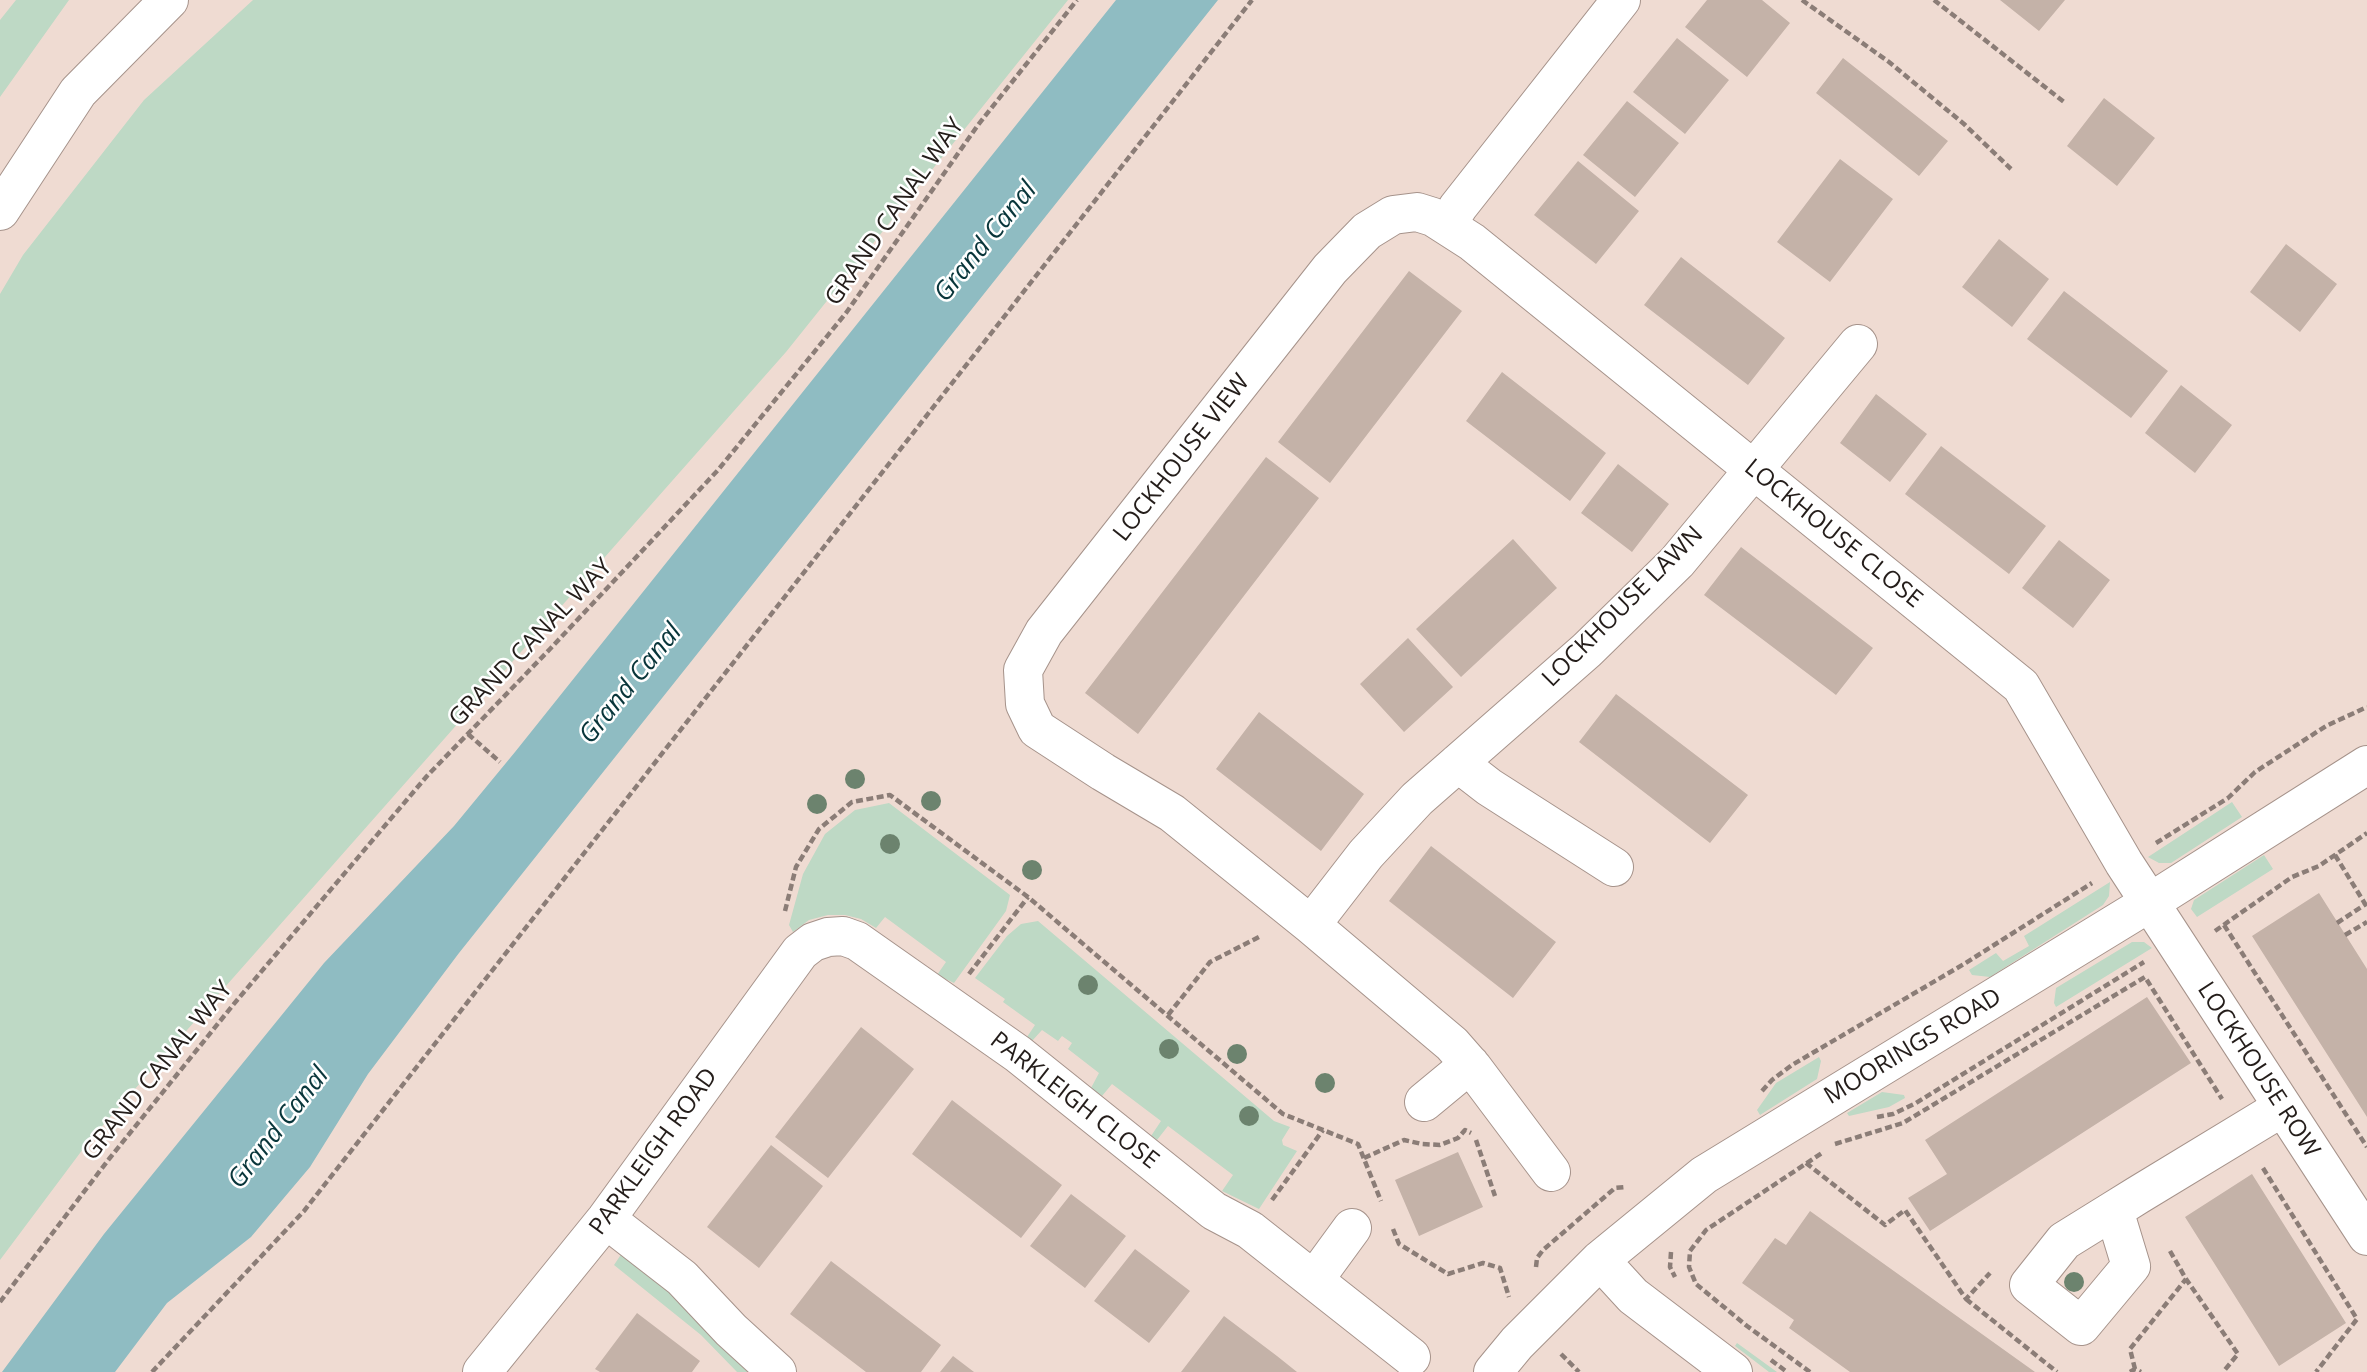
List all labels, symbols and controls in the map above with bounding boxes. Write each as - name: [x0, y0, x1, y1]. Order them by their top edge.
- street label: GRAND CANAL WAY: [819, 113, 971, 311]
- water label: Grand Canal: [928, 176, 1044, 308]
- street label: LOCKHOUSE VIEW: [1108, 369, 1256, 547]
- street label: LOCKHOUSE CLOSE: [1738, 453, 1928, 615]
- street label: LOCKHOUSE LAWN: [1537, 521, 1709, 693]
- street label: GRAND CANAL WAY: [443, 553, 619, 733]
- water label: Grand Canal: [573, 618, 689, 750]
- street label: GRAND CANAL WAY: [77, 976, 239, 1166]
- street label: LOCKHOUSE ROW: [2191, 977, 2325, 1163]
- street label: MOORINGS ROAD: [1819, 983, 2007, 1111]
- street label: PARKLEIGH CLOSE: [984, 1026, 1164, 1176]
- water label: Grand Canal: [222, 1061, 336, 1195]
- street label: PARKLEIGH ROAD: [584, 1063, 724, 1241]

